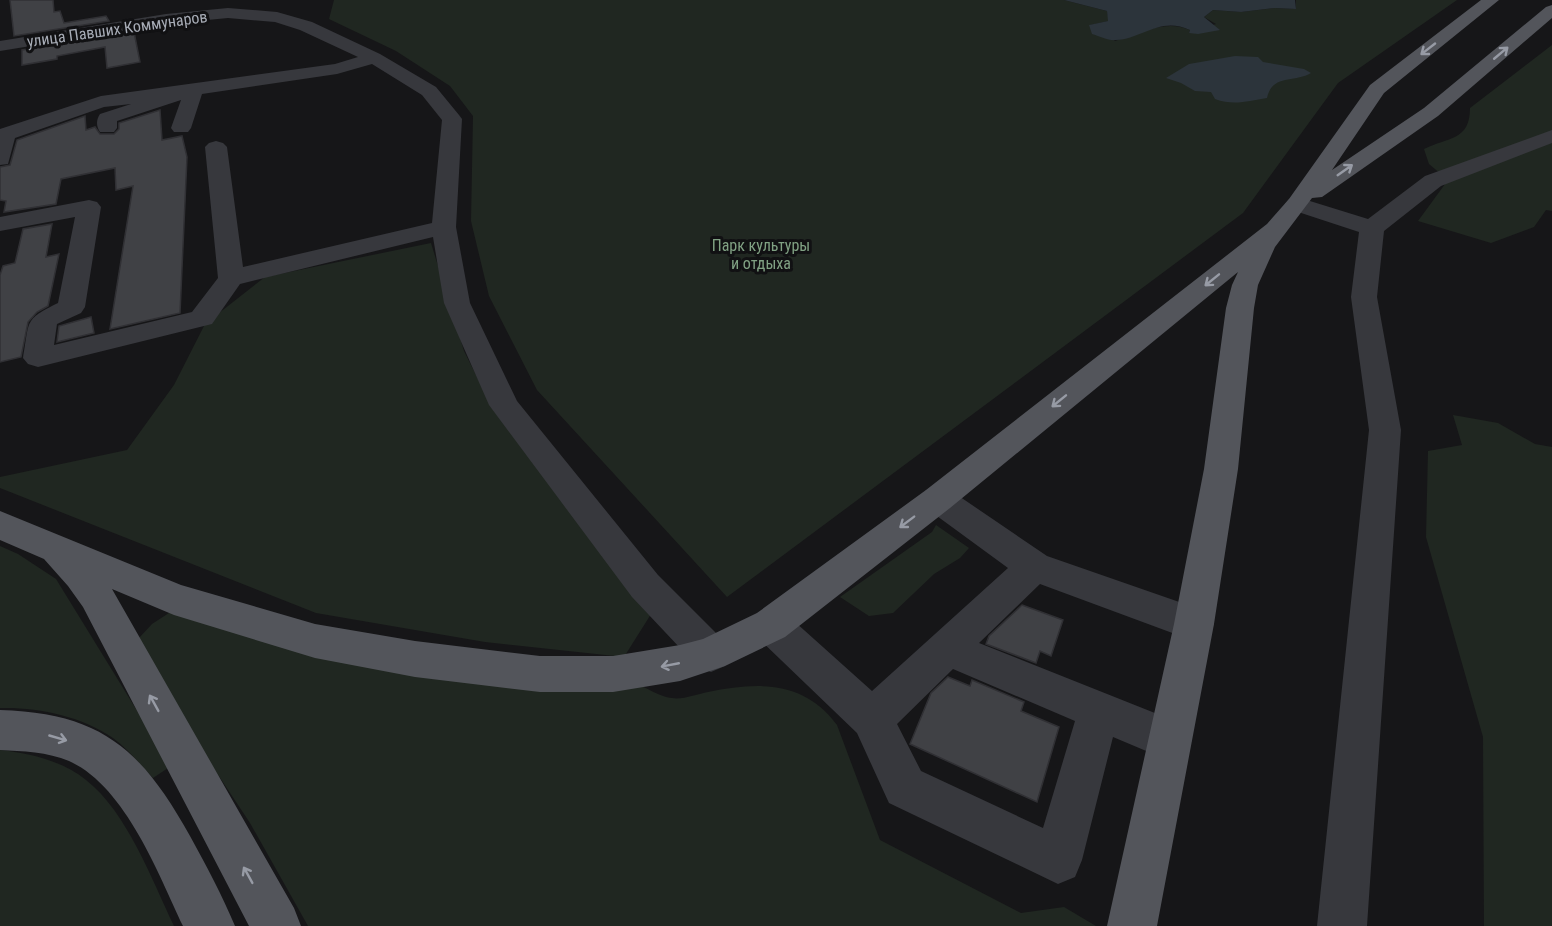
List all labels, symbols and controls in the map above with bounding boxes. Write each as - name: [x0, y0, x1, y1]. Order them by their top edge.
- street label: улица Павших Коммунаров: [26, 7, 208, 51]
- one-way arrow: [1420, 42, 1436, 55]
- one-way arrow: [1493, 46, 1508, 60]
- one-way arrow: [1337, 164, 1354, 177]
- park label: Парк культуры и отдыха: [712, 236, 810, 273]
- one-way arrow: [1205, 273, 1220, 287]
- one-way arrow: [1051, 394, 1067, 407]
- one-way arrow: [899, 516, 915, 529]
- one-way arrow: [661, 660, 680, 672]
- one-way arrow: [148, 695, 159, 713]
- one-way arrow: [48, 733, 67, 744]
- one-way arrow: [242, 866, 253, 884]

